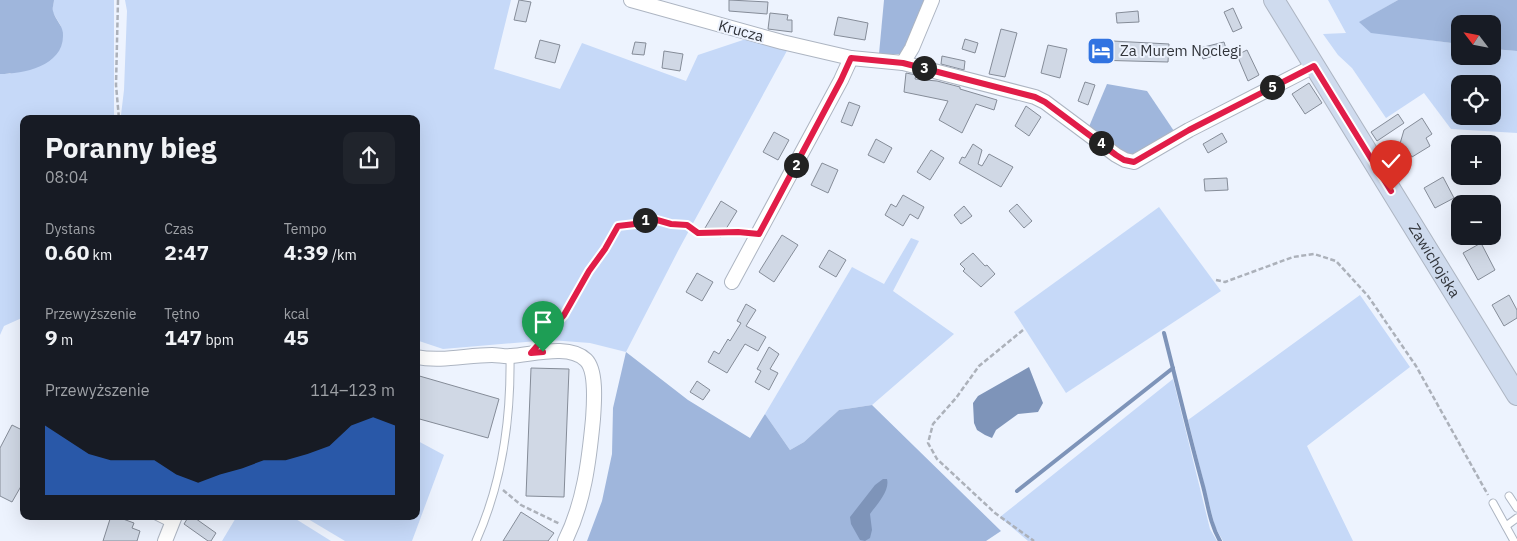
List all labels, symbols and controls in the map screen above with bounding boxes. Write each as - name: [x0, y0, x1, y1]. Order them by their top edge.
- street label: Krucza: [716, 15, 766, 46]
- north arrow: [1451, 15, 1501, 65]
- map controls: [1451, 15, 1501, 245]
- hotel icon: Za Murem Noclegi: [1086, 36, 1116, 66]
- place label: Za Murem Noclegi: [1120, 41, 1242, 60]
- pin: 3: [912, 56, 936, 80]
- text: 3: [920, 59, 929, 77]
- pin: 5: [1260, 74, 1284, 100]
- button: locate: [1451, 75, 1501, 125]
- text: 5: [1268, 78, 1277, 96]
- text: Poranny bieg: [45, 129, 216, 166]
- pin: 4: [1088, 130, 1114, 156]
- button: share: [343, 132, 395, 184]
- text: 4: [1097, 134, 1106, 152]
- button: +: [1451, 135, 1501, 185]
- pin: [1370, 140, 1412, 191]
- icon: check: [1377, 147, 1405, 175]
- pin: 2: [784, 152, 808, 178]
- text: 2: [792, 156, 801, 174]
- text: 08:04: [45, 167, 88, 187]
- button: −: [1451, 195, 1501, 245]
- pin: 1: [632, 208, 658, 232]
- text: 1: [641, 211, 650, 229]
- text: Dystans: [45, 220, 95, 238]
- text: Czas: [164, 220, 194, 238]
- text: Tempo: [284, 220, 327, 238]
- street label: Zawichojska: [1405, 220, 1465, 301]
- text: 0.60: [45, 238, 89, 266]
- text: 2:47: [164, 238, 209, 266]
- text: 4:39: [284, 238, 328, 266]
- text: km: [89, 246, 112, 264]
- text: /km: [328, 246, 357, 264]
- pin: [522, 301, 564, 352]
- text: Przewyższenie: [45, 305, 137, 323]
- text: Tętno: [164, 305, 200, 323]
- text: kcal: [284, 305, 309, 323]
- icon: arrive: [529, 308, 557, 336]
- text: 9: [45, 323, 58, 351]
- text: 147: [164, 323, 202, 351]
- text: 45: [284, 323, 309, 351]
- text: m: [58, 331, 73, 349]
- text: bpm: [202, 331, 234, 349]
- text: Przewyższenie: [45, 380, 150, 400]
- text: 114–123 m: [310, 380, 395, 400]

